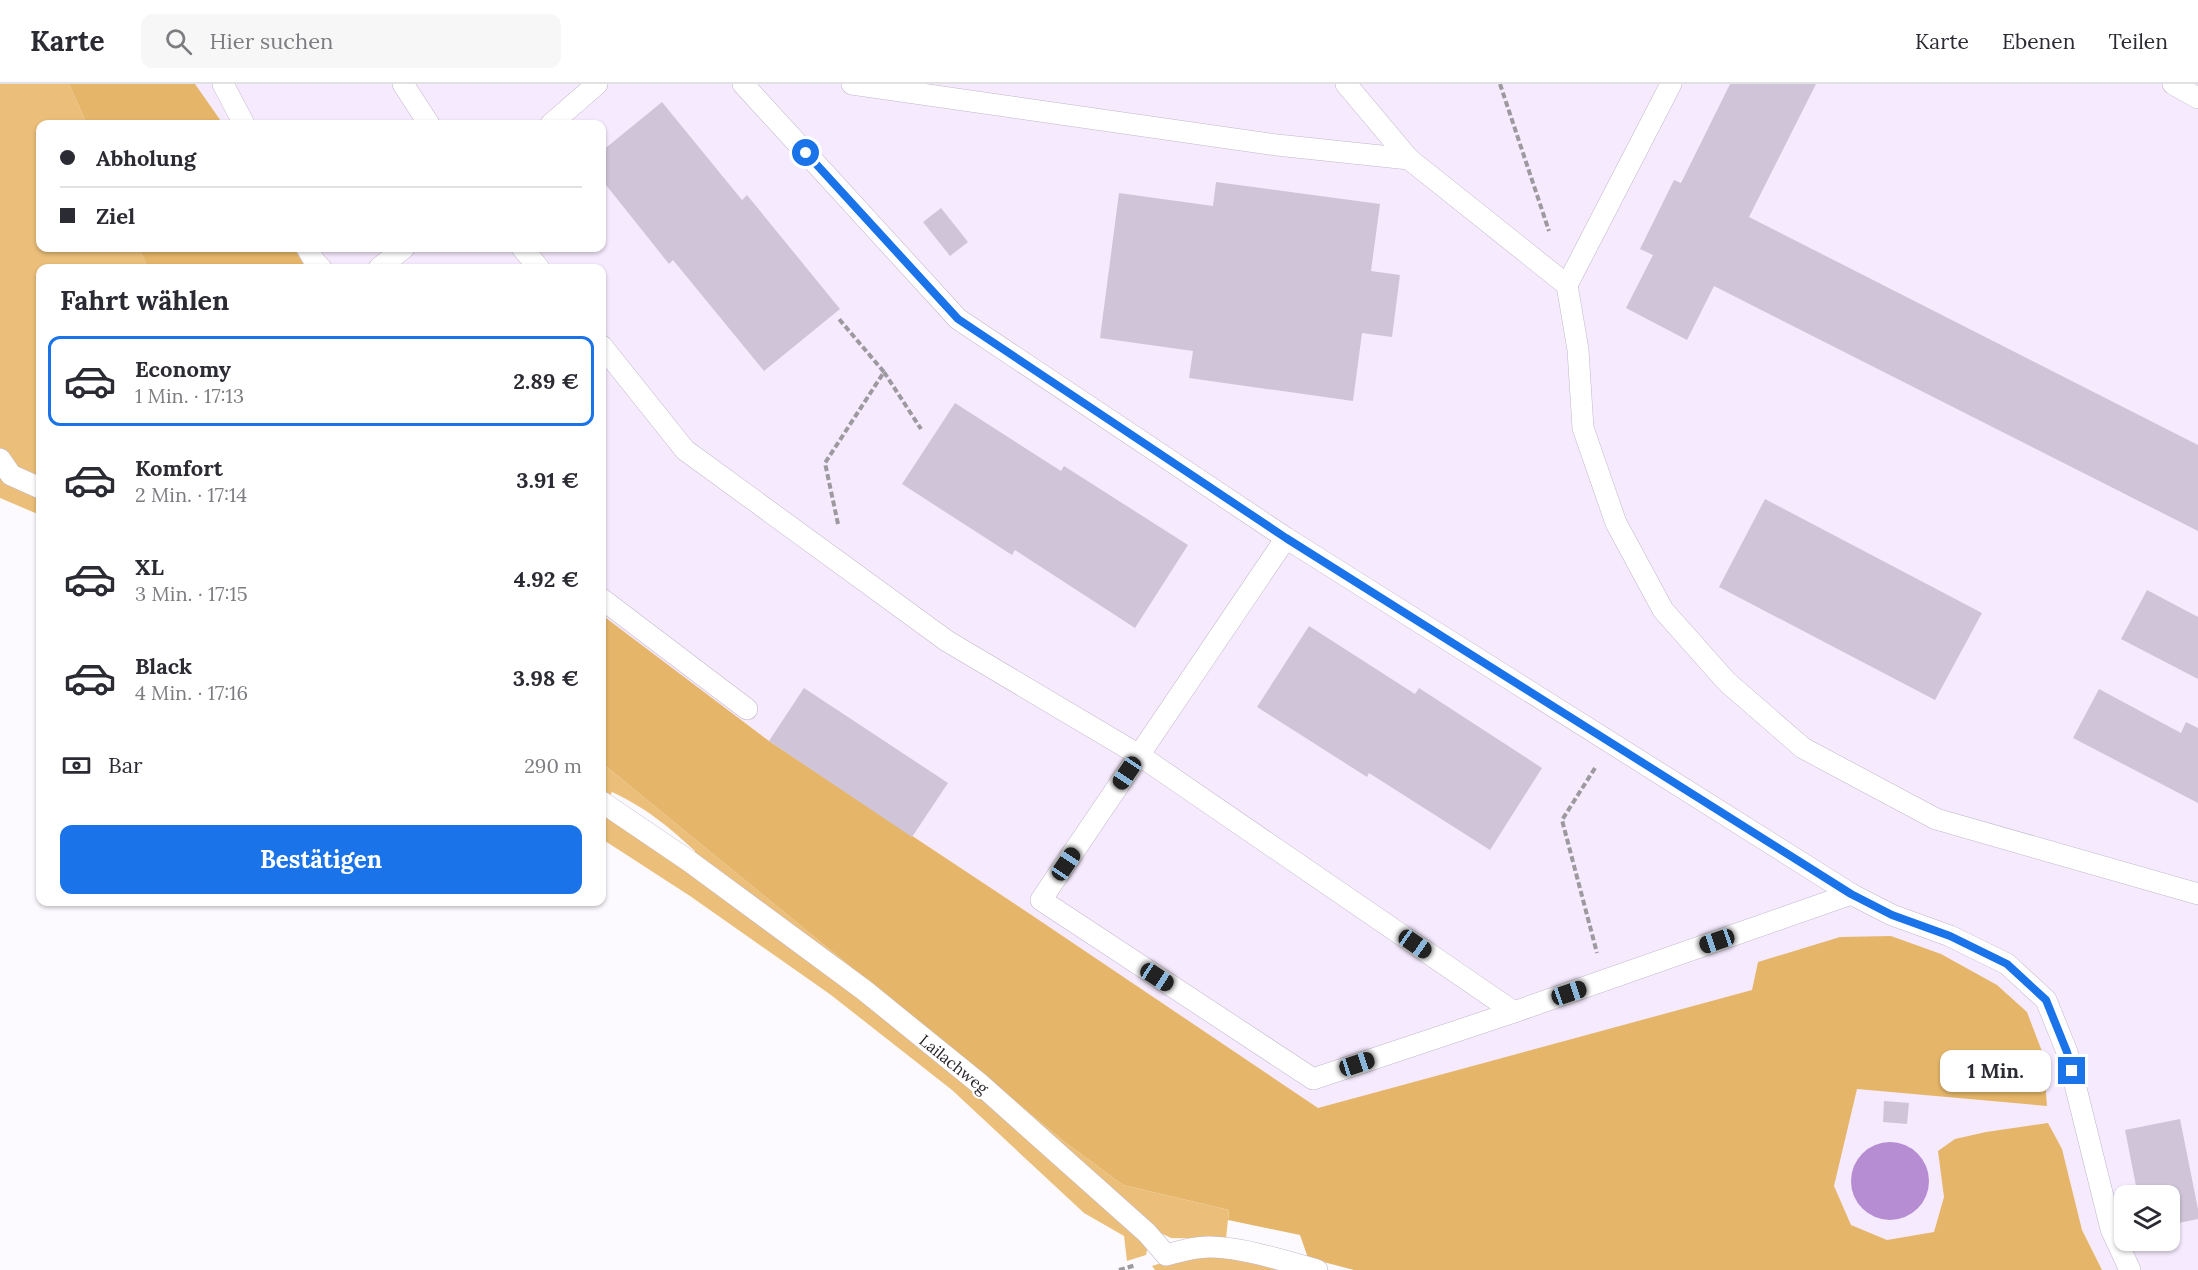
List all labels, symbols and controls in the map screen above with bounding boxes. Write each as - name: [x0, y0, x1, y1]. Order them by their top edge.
- search box: [141, 14, 561, 68]
- text: Karte: [30, 23, 105, 59]
- icon: search: [162, 25, 195, 58]
- text: Hier suchen: [210, 27, 333, 55]
- text: Karte: [1915, 28, 1969, 55]
- text: Ebenen: [2002, 28, 2075, 55]
- text: Teilen: [2108, 28, 2168, 55]
- route start: [792, 139, 819, 166]
- text: Abholung: [96, 144, 196, 172]
- text: Ziel: [96, 202, 135, 230]
- text: Fahrt wählen: [60, 283, 229, 317]
- icon: car: [63, 354, 117, 408]
- text: Economy: [135, 355, 231, 383]
- text: 2.89 €: [513, 367, 579, 395]
- text: 1 Min. · 17:13: [135, 383, 244, 408]
- icon: car: [63, 453, 117, 507]
- text: Komfort: [135, 454, 223, 482]
- text: 3.91 €: [516, 466, 579, 494]
- text: 2 Min. · 17:14: [135, 482, 247, 507]
- icon: car: [63, 552, 117, 606]
- text: XL: [135, 553, 164, 581]
- text: 4.92 €: [514, 565, 579, 593]
- text: 3 Min. · 17:15: [135, 581, 248, 606]
- icon: car: [63, 651, 117, 705]
- text: Black: [135, 652, 192, 680]
- text: 3.98 €: [513, 664, 579, 692]
- text: 4 Min. · 17:16: [135, 680, 248, 705]
- icon: cash: [60, 749, 93, 782]
- text: Bar: [108, 751, 143, 779]
- text: 290 m: [524, 753, 582, 778]
- car: [1109, 753, 1145, 793]
- button: Bestätigen: [60, 825, 582, 894]
- car: [1048, 844, 1084, 884]
- car: [1395, 926, 1435, 962]
- car: [1697, 927, 1737, 955]
- car: [1137, 960, 1177, 994]
- car: [1549, 979, 1589, 1007]
- street label: Lailachweg: [915, 1030, 993, 1099]
- car: [1337, 1050, 1377, 1078]
- callout: 1 Min.: [1940, 1050, 2051, 1092]
- route end: [2058, 1057, 2085, 1084]
- text: 1 Min.: [1967, 1058, 2024, 1083]
- map controls: [2114, 1185, 2180, 1251]
- button: layers: [2114, 1185, 2180, 1251]

